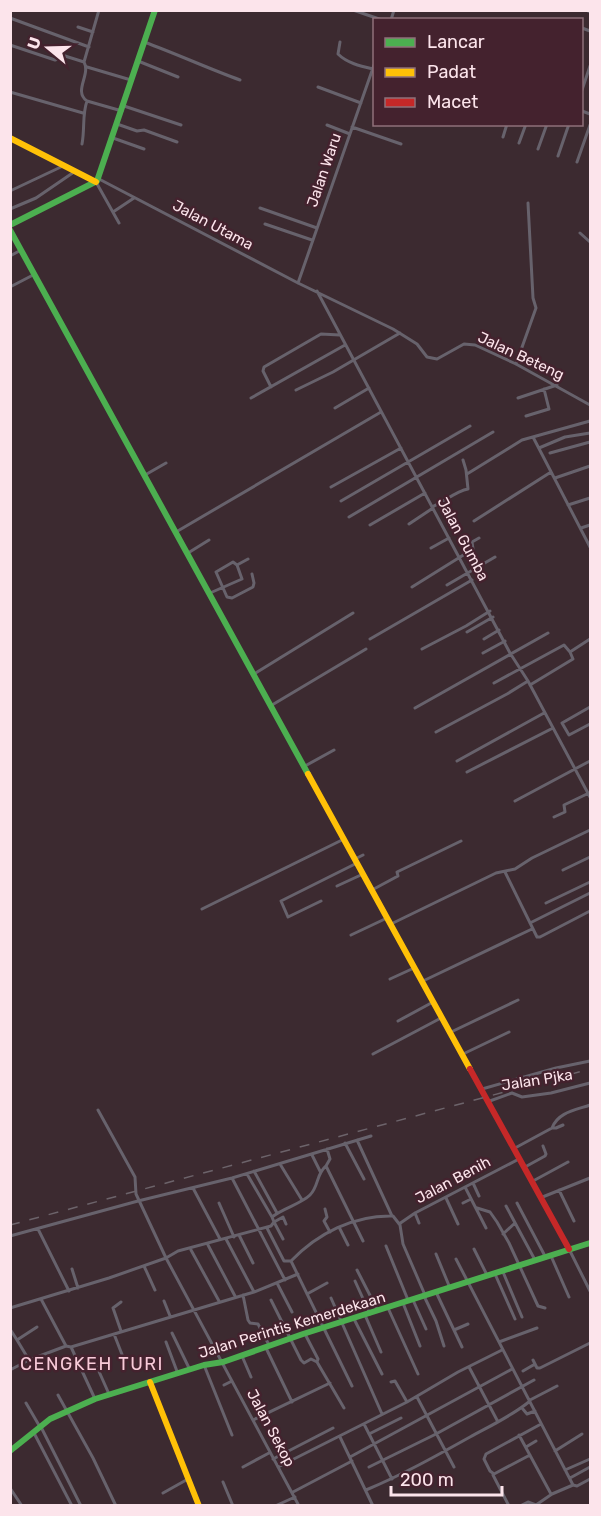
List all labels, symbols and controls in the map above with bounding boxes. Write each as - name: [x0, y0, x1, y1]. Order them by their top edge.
- north arrow: [18, 18, 78, 78]
- legend: [373, 18, 583, 126]
- text: Lancar: [427, 31, 485, 53]
- text: U: [23, 35, 45, 52]
- text: Padat: [427, 61, 476, 83]
- text: Macet: [427, 91, 478, 113]
- street label: Jalan Waru: [303, 131, 345, 209]
- street label: Jalan Utama: [170, 196, 256, 254]
- street label: Jalan Beteng: [475, 328, 567, 384]
- street label: Jalan Gumba: [433, 494, 493, 584]
- street label: Jalan Pjka: [500, 1065, 574, 1095]
- street label: Jalan Benih: [412, 1153, 494, 1207]
- street label: Jalan Perintis Kemerdekaan: [196, 1288, 388, 1362]
- district label: CENGKEH TURI: [20, 1353, 164, 1375]
- street label: Jalan Sekop: [243, 1386, 299, 1470]
- scale bar: [391, 1459, 502, 1497]
- text: 200 m: [400, 1469, 454, 1491]

